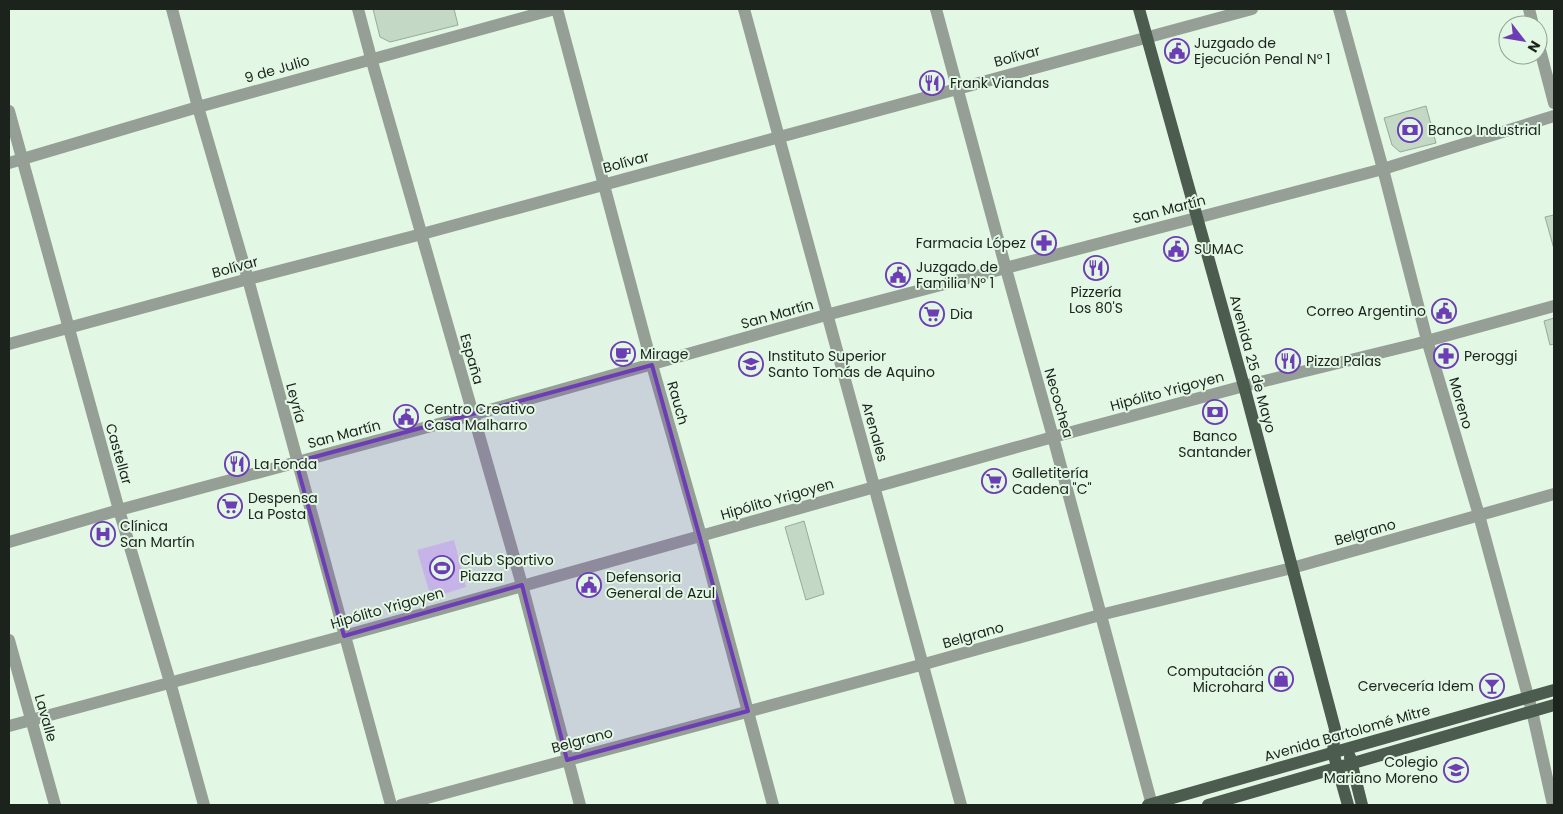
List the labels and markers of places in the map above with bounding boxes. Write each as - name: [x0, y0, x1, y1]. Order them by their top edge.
- place label: Juzgado de Ejecución Penal N° 1: [1194, 33, 1331, 69]
- public building icon: Juzgado de Ejecución Penal N° 1: [1164, 38, 1190, 64]
- restaurant icon: Frank Viandas: [919, 70, 945, 96]
- place label: Frank Viandas: [950, 73, 1049, 93]
- bank icon: Banco Industrial: [1397, 117, 1423, 143]
- place label: Banco Industrial: [1428, 120, 1541, 140]
- pharmacy icon: Farmacia López: [1031, 230, 1057, 256]
- place label: Farmacia López: [916, 233, 1026, 253]
- public building icon: SUMAC: [1163, 236, 1189, 262]
- place label: SUMAC: [1194, 239, 1244, 259]
- restaurant icon: Pizzería Los 80'S: [1083, 255, 1109, 281]
- place label: Juzgado de Familia N° 1: [916, 257, 998, 293]
- public building icon: Juzgado de Familia N° 1: [885, 262, 911, 288]
- place label: Pizzería Los 80'S: [1069, 282, 1123, 318]
- public building icon: Correo Argentino: [1431, 298, 1457, 324]
- supermarket icon: Dia: [919, 301, 945, 327]
- place label: Correo Argentino: [1306, 301, 1426, 321]
- place label: Dia: [950, 304, 973, 324]
- cafe icon: Mirage: [610, 341, 636, 367]
- pharmacy icon: Peroggi: [1433, 343, 1459, 369]
- place label: Mirage: [640, 344, 689, 364]
- place label: Instituto Superior Santo Tomás de Aquino: [768, 346, 935, 382]
- place label: Peroggi: [1464, 346, 1517, 366]
- restaurant icon: Pizza Palas: [1275, 348, 1301, 374]
- school or university icon: Instituto Superior Santo Tomás de Aquino: [738, 351, 764, 377]
- place label: Pizza Palas: [1306, 351, 1381, 371]
- place label: Centro Creativo Casa Malharro: [424, 399, 535, 435]
- bank icon: Banco Santander: [1202, 399, 1228, 425]
- public building icon: Centro Creativo Casa Malharro: [393, 404, 419, 430]
- place label: Banco Santander: [1178, 426, 1252, 462]
- restaurant icon: La Fonda: [224, 451, 250, 477]
- place label: La Fonda: [254, 454, 317, 474]
- place label: Galletitería Cadena "C": [1012, 463, 1092, 499]
- supermarket icon: Galletitería Cadena "C": [981, 468, 1007, 494]
- place label: Despensa La Posta: [248, 488, 318, 524]
- supermarket icon: Despensa La Posta: [217, 493, 243, 519]
- place label: Clínica San Martín: [120, 516, 195, 552]
- hospital icon: Clínica San Martín: [90, 521, 116, 547]
- place label: Club Sportivo Piazza: [460, 550, 554, 586]
- sports icon: Club Sportivo Piazza: [429, 555, 455, 581]
- place label: Defensoria General de Azul: [606, 567, 715, 603]
- public building icon: Defensoria General de Azul: [576, 572, 602, 598]
- place label: Computación Microhard: [1167, 661, 1264, 697]
- shop icon: Computación Microhard: [1268, 666, 1294, 692]
- bar icon: Cervecería Idem: [1479, 673, 1505, 699]
- place label: Cervecería Idem: [1358, 676, 1474, 696]
- place label: Colegio Mariano Moreno: [1324, 752, 1438, 788]
- school or university icon: Colegio Mariano Moreno: [1443, 757, 1469, 783]

